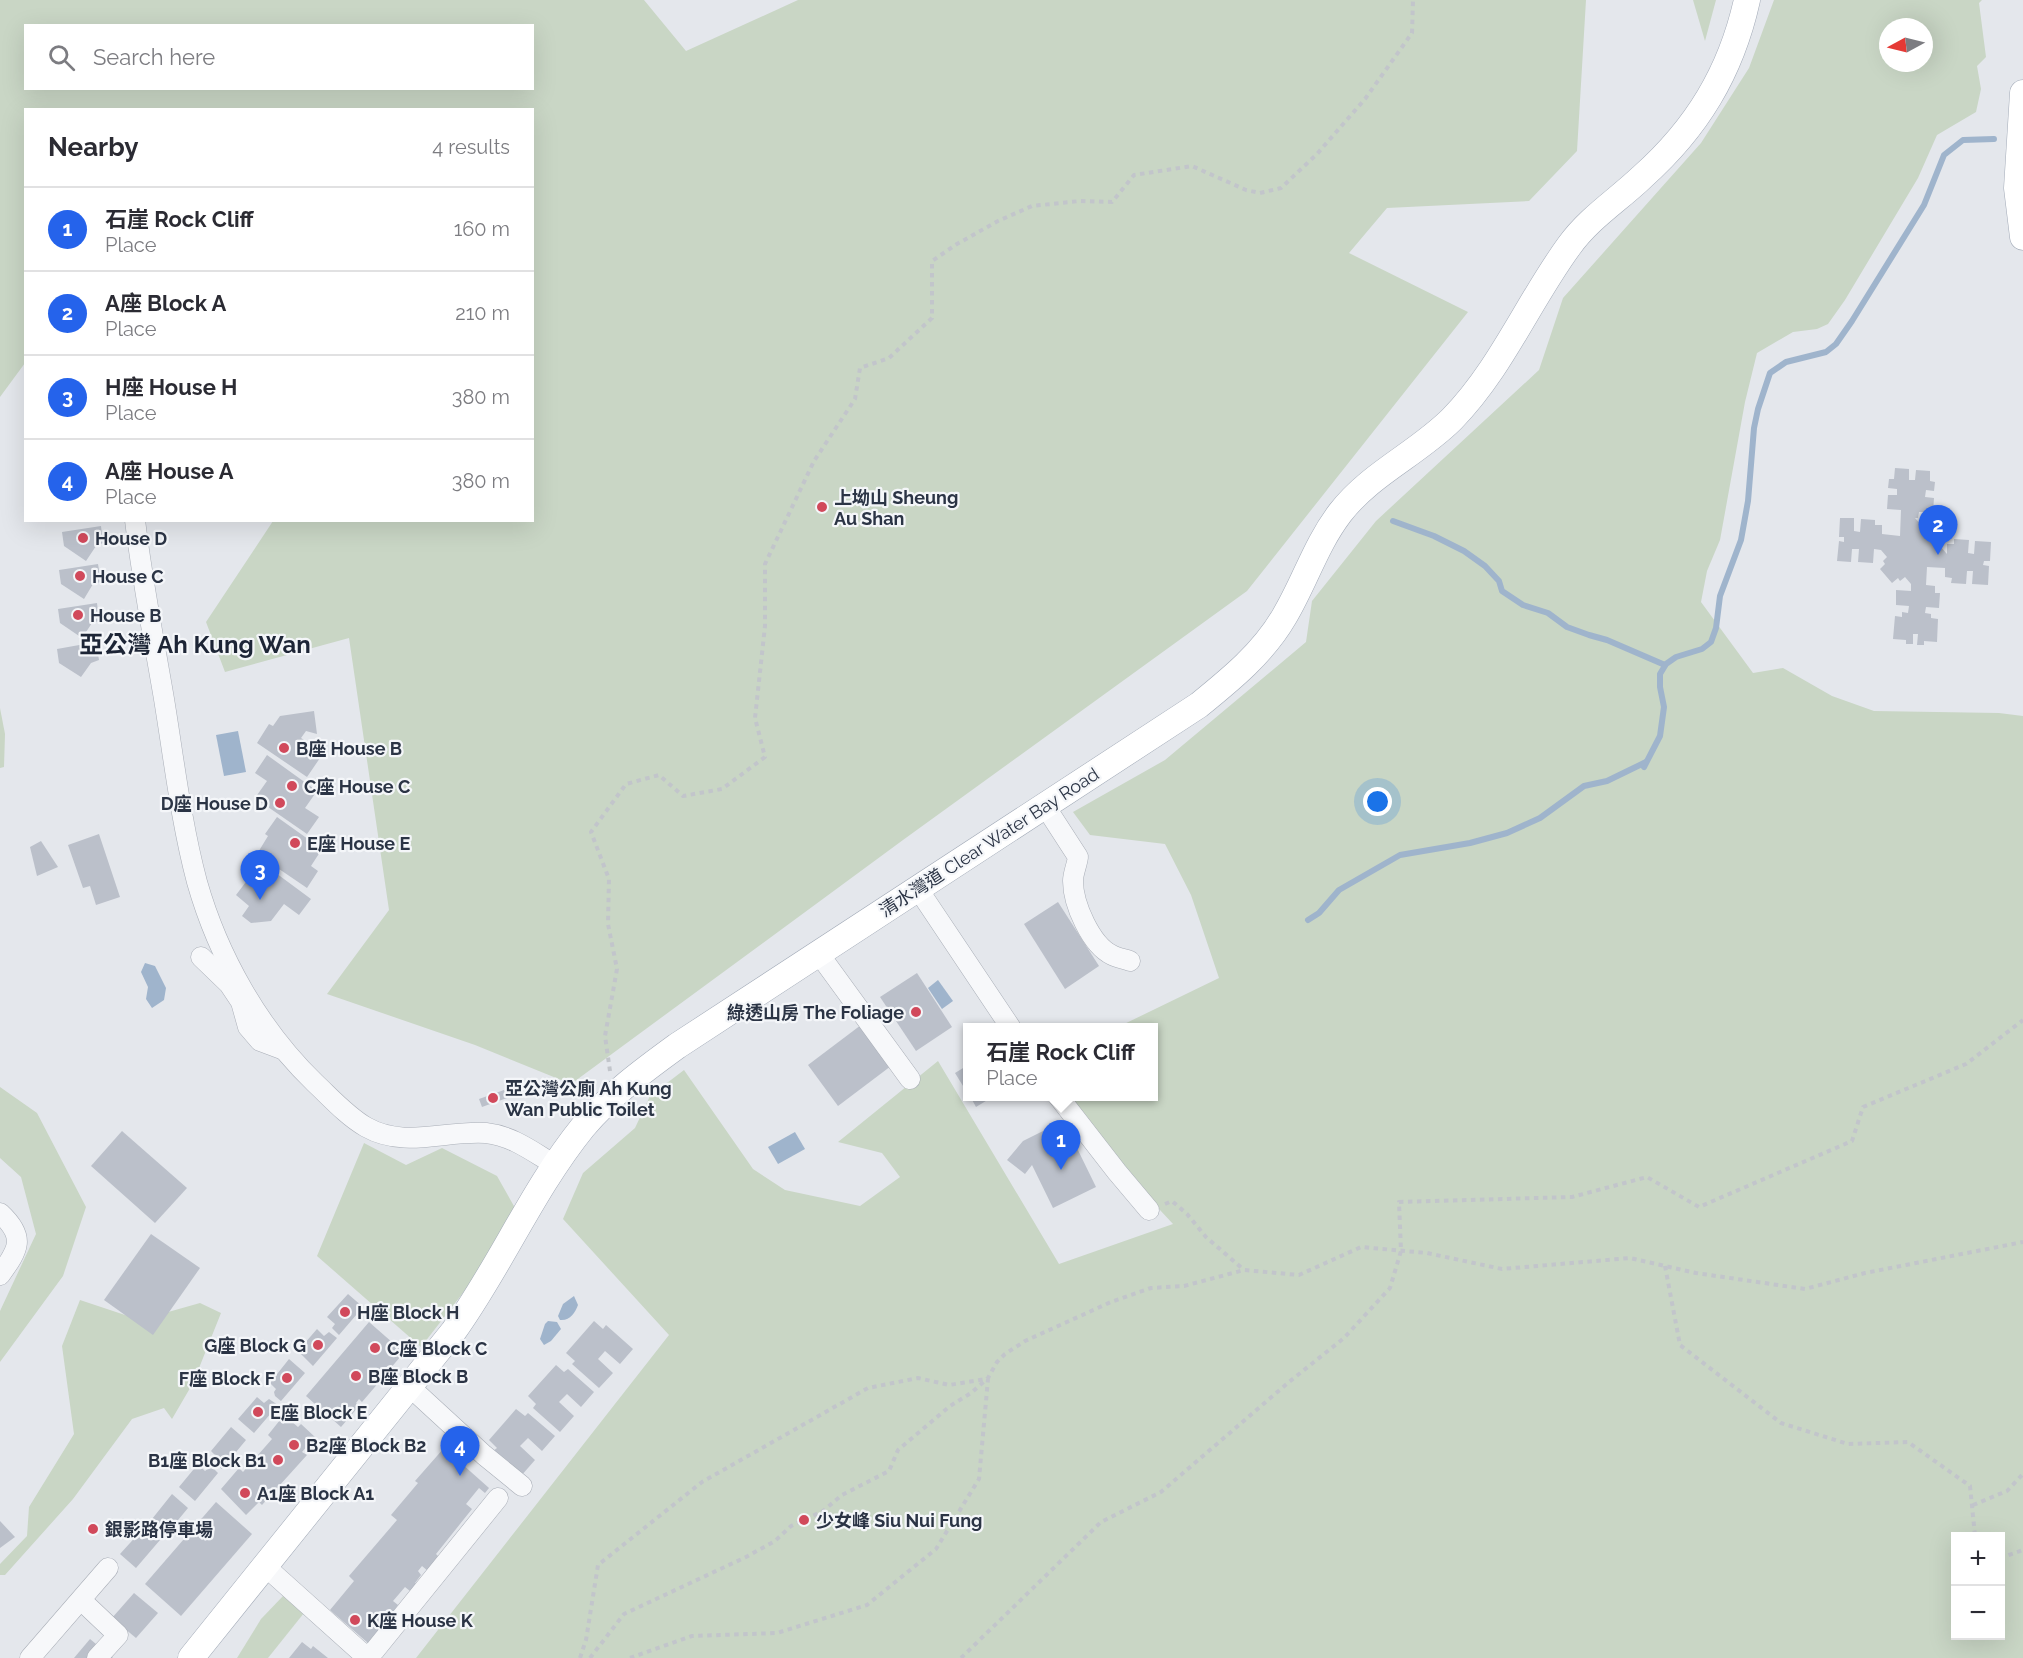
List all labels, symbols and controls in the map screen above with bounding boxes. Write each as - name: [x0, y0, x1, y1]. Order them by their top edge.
- north arrow: [1879, 18, 1933, 72]
- search box: [24, 24, 534, 90]
- icon: search: [45, 41, 78, 74]
- text: Search here: [93, 44, 215, 70]
- text: Nearby: [48, 132, 138, 162]
- text: 4 results: [432, 135, 510, 159]
- text: 石崖 Rock Cliff: [105, 206, 254, 232]
- text: 1: [63, 217, 72, 241]
- text: 160 m: [454, 217, 510, 241]
- text: Place: [105, 233, 156, 257]
- text: A座 Block A: [105, 290, 226, 316]
- text: 2: [62, 301, 73, 325]
- text: 210 m: [455, 301, 510, 325]
- text: Place: [105, 317, 156, 341]
- text: H座 House H: [105, 374, 238, 400]
- text: 3: [62, 385, 73, 409]
- text: 380 m: [452, 385, 510, 409]
- text: Place: [105, 401, 156, 425]
- text: A座 House A: [105, 458, 234, 484]
- text: 4: [62, 469, 73, 493]
- text: 380 m: [452, 469, 510, 493]
- text: Place: [105, 485, 156, 509]
- place label: 上坳山 Sheung Au Shan: [834, 487, 958, 529]
- marker: 上坳山 Sheung Au Shan: [815, 500, 829, 514]
- pin: 2: [1918, 506, 1958, 555]
- place label: House D: [95, 528, 167, 549]
- marker: House D: [76, 531, 90, 545]
- place label: House C: [92, 566, 164, 587]
- marker: House C: [73, 569, 87, 583]
- place label: House B: [90, 605, 162, 626]
- marker: House B: [71, 608, 85, 622]
- district label: 亞公灣 Ah Kung Wan: [79, 630, 311, 659]
- place label: B座 House B: [296, 738, 402, 759]
- marker: B座 House B: [277, 741, 291, 755]
- street label: 清水灣道 Clear Water Bay Road: [875, 763, 1103, 921]
- place label: C座 House C: [304, 776, 410, 797]
- marker: C座 House C: [285, 779, 299, 793]
- your location: [1363, 787, 1392, 816]
- place label: D座 House D: [161, 793, 268, 814]
- marker: D座 House D: [273, 796, 287, 810]
- place label: E座 House E: [307, 833, 410, 854]
- marker: E座 House E: [288, 836, 302, 850]
- pin: 3: [240, 850, 280, 900]
- place label: 綠透山房 The Foliage: [727, 1002, 904, 1023]
- marker: 綠透山房 The Foliage: [909, 1005, 923, 1019]
- popup: [963, 1023, 1158, 1101]
- text: 石崖 Rock Cliff: [986, 1039, 1135, 1065]
- text: Place: [986, 1066, 1038, 1090]
- place label: 亞公灣公廁 Ah Kung Wan Public Toilet: [505, 1078, 672, 1120]
- marker: 亞公灣公廁 Ah Kung Wan Public Toilet: [486, 1091, 500, 1105]
- pin: 1: [1042, 1120, 1080, 1170]
- place label: H座 Block H: [357, 1302, 460, 1323]
- marker: H座 Block H: [338, 1305, 352, 1319]
- place label: G座 Block G: [204, 1335, 306, 1356]
- marker: G座 Block G: [311, 1338, 325, 1352]
- place label: C座 Block C: [387, 1338, 487, 1359]
- marker: C座 Block C: [368, 1341, 382, 1355]
- place label: B座 Block B: [368, 1366, 468, 1387]
- place label: F座 Block F: [179, 1368, 275, 1389]
- marker: B座 Block B: [349, 1369, 363, 1383]
- marker: F座 Block F: [280, 1371, 294, 1385]
- place label: E座 Block E: [270, 1402, 368, 1423]
- marker: E座 Block E: [251, 1405, 265, 1419]
- pin: 4: [440, 1426, 480, 1476]
- place label: B2座 Block B2: [306, 1435, 426, 1456]
- marker: B2座 Block B2: [287, 1438, 301, 1452]
- place label: B1座 Block B1: [148, 1450, 266, 1471]
- marker: B1座 Block B1: [271, 1453, 285, 1467]
- place label: A1座 Block A1: [257, 1483, 374, 1504]
- marker: A1座 Block A1: [238, 1486, 252, 1500]
- place label: 少女峰 Siu Nui Fung: [816, 1510, 983, 1531]
- marker: 少女峰 Siu Nui Fung: [797, 1513, 811, 1527]
- place label: 銀影路停車場: [105, 1519, 213, 1540]
- marker: 銀影路停車場: [86, 1522, 100, 1536]
- map controls: [1951, 1532, 2005, 1640]
- button: +: [1951, 1532, 2005, 1586]
- button: −: [1951, 1586, 2005, 1640]
- place label: K座 House K: [367, 1610, 474, 1631]
- marker: K座 House K: [348, 1613, 362, 1627]

